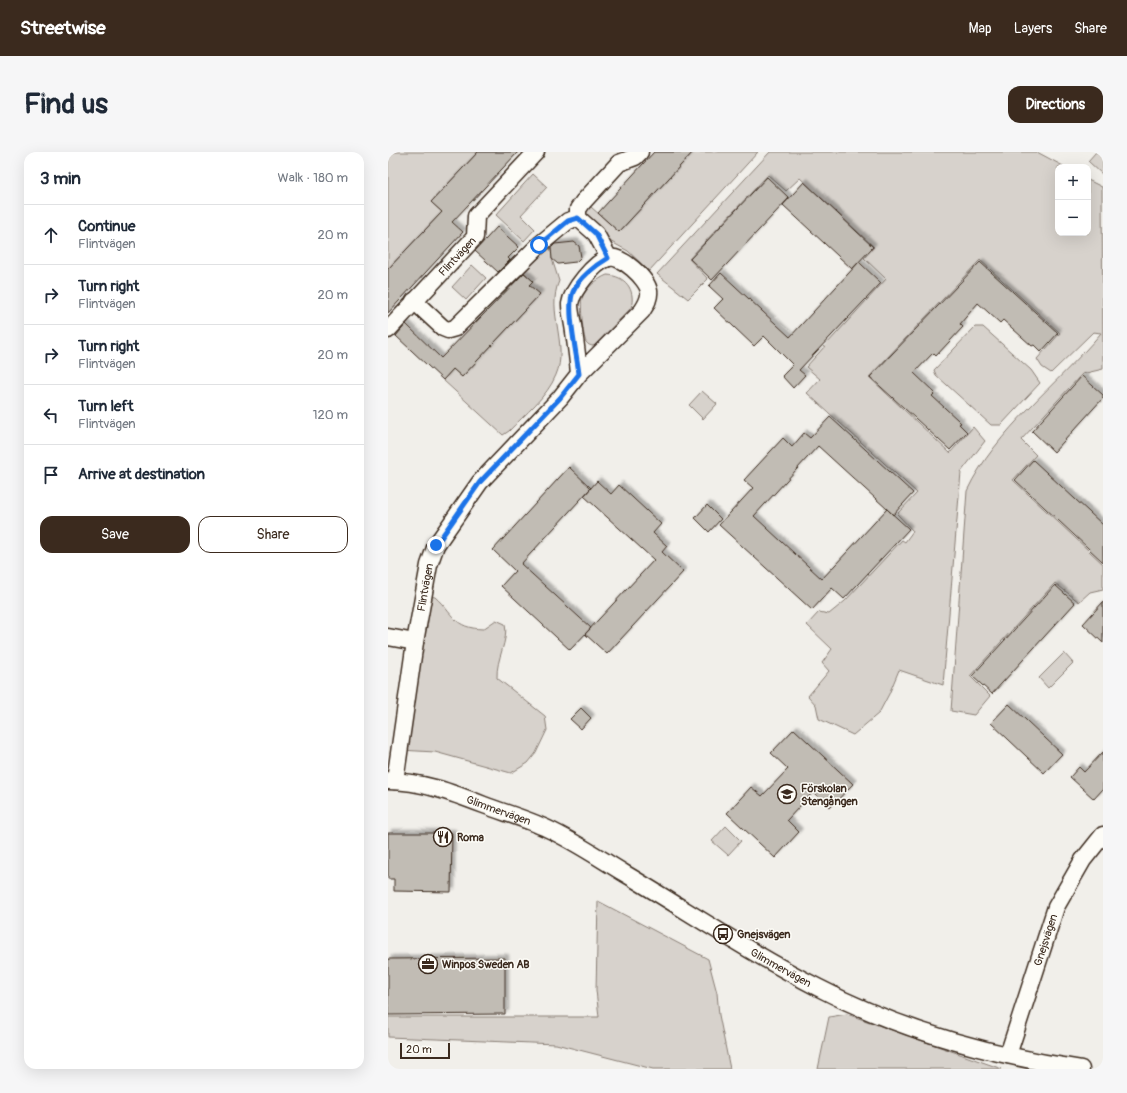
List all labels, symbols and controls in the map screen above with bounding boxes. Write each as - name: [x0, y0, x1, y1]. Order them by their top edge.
- text: Streetwise: [20, 16, 106, 40]
- text: Map: [969, 20, 992, 37]
- text: Layers: [1014, 20, 1052, 37]
- text: Share: [1074, 20, 1107, 37]
- button: Directions: [1008, 86, 1103, 123]
- text: Find us: [24, 87, 108, 122]
- map controls: [1055, 164, 1091, 236]
- button: +: [1055, 164, 1091, 200]
- text: 3 min: [40, 168, 81, 189]
- text: Walk · 180 m: [278, 170, 348, 186]
- button: −: [1055, 200, 1091, 236]
- text: Continue: [78, 217, 136, 236]
- icon: ahead: [40, 224, 62, 246]
- text: 20 m: [317, 227, 348, 243]
- street label: Flintvägen: [436, 234, 479, 279]
- text: Flintvägen: [78, 236, 136, 252]
- route start: [530, 236, 548, 254]
- text: Turn right: [78, 277, 139, 296]
- icon: right: [40, 284, 62, 306]
- text: 20 m: [317, 287, 348, 303]
- text: Flintvägen: [78, 296, 136, 312]
- text: Turn right: [78, 337, 139, 356]
- icon: right: [40, 344, 62, 366]
- text: 20 m: [317, 347, 348, 363]
- text: Flintvägen: [78, 356, 136, 372]
- text: Turn left: [78, 397, 134, 416]
- icon: left: [40, 404, 62, 426]
- text: 120 m: [312, 407, 348, 423]
- text: Flintvägen: [78, 416, 136, 432]
- icon: arrive: [40, 464, 62, 486]
- text: Arrive at destination: [78, 465, 205, 484]
- button: Save: [40, 516, 190, 553]
- button: Share: [198, 516, 348, 553]
- route end: [427, 536, 445, 554]
- street label: Flintvägen: [415, 562, 436, 613]
- place label: Förskolan Stengången: [801, 782, 858, 808]
- school or university icon: Förskolan Stengången: [776, 783, 798, 805]
- street label: Glimmervägen: [464, 793, 533, 828]
- restaurant icon: Roma: [432, 826, 454, 848]
- place label: Roma: [457, 831, 484, 844]
- street label: Gnejsvägen: [1031, 913, 1060, 968]
- bus stop icon: Gnejsvägen: [712, 923, 734, 945]
- place label: Gnejsvägen: [737, 928, 791, 941]
- street label: Glimmervägen: [748, 946, 813, 990]
- office icon: Winpos Sweden AB: [417, 953, 439, 975]
- place label: Winpos Sweden AB: [442, 958, 530, 971]
- scale bar: [400, 1041, 450, 1060]
- text: 20 m: [406, 1043, 432, 1056]

